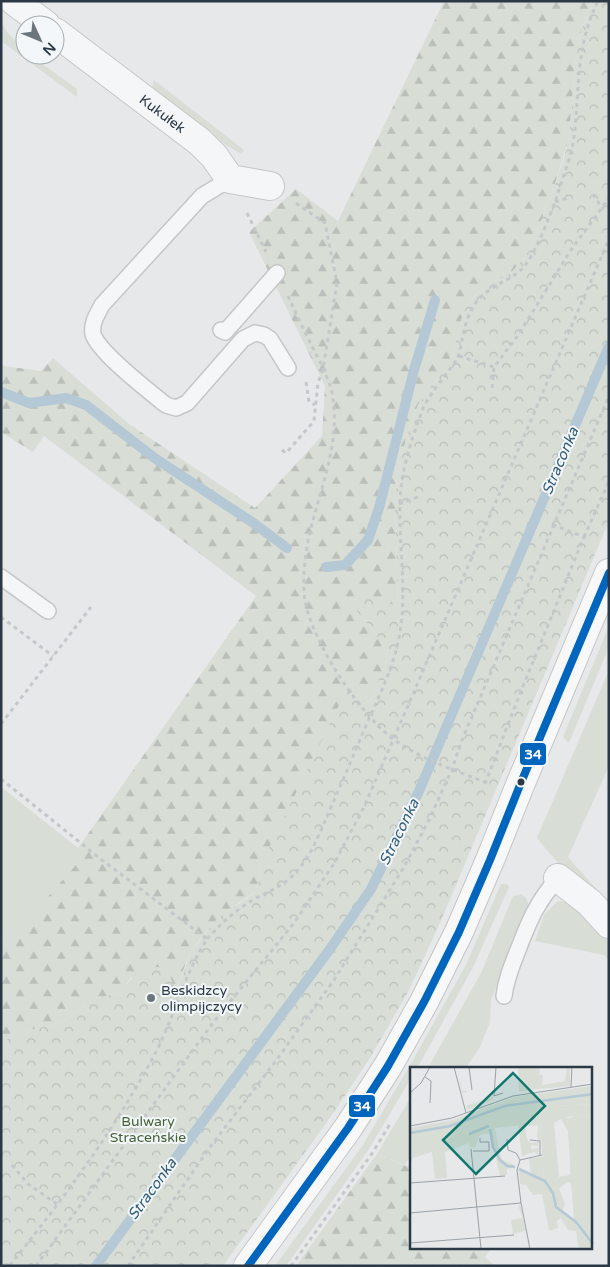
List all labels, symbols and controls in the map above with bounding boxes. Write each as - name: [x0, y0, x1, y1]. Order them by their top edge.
- north arrow: [15, 15, 65, 65]
- text: N: [39, 39, 59, 59]
- street label: Kukułek: [136, 91, 189, 137]
- water label: Straconka: [538, 424, 582, 497]
- line badge: 34: [519, 742, 547, 766]
- text: 34: [524, 746, 542, 763]
- unlabelled marker: [516, 777, 526, 787]
- water label: Straconka: [375, 795, 423, 868]
- place label: Beskidzcy olimpijczycy: [161, 982, 243, 1015]
- marker: Beskidzcy olimpijczycy: [145, 992, 157, 1004]
- inset map: [410, 1067, 592, 1250]
- line badge: 34: [348, 1094, 376, 1118]
- text: 34: [353, 1098, 371, 1115]
- park label: Bulwary Straceńskie: [110, 1113, 186, 1146]
- water label: Straconka: [124, 1154, 181, 1223]

